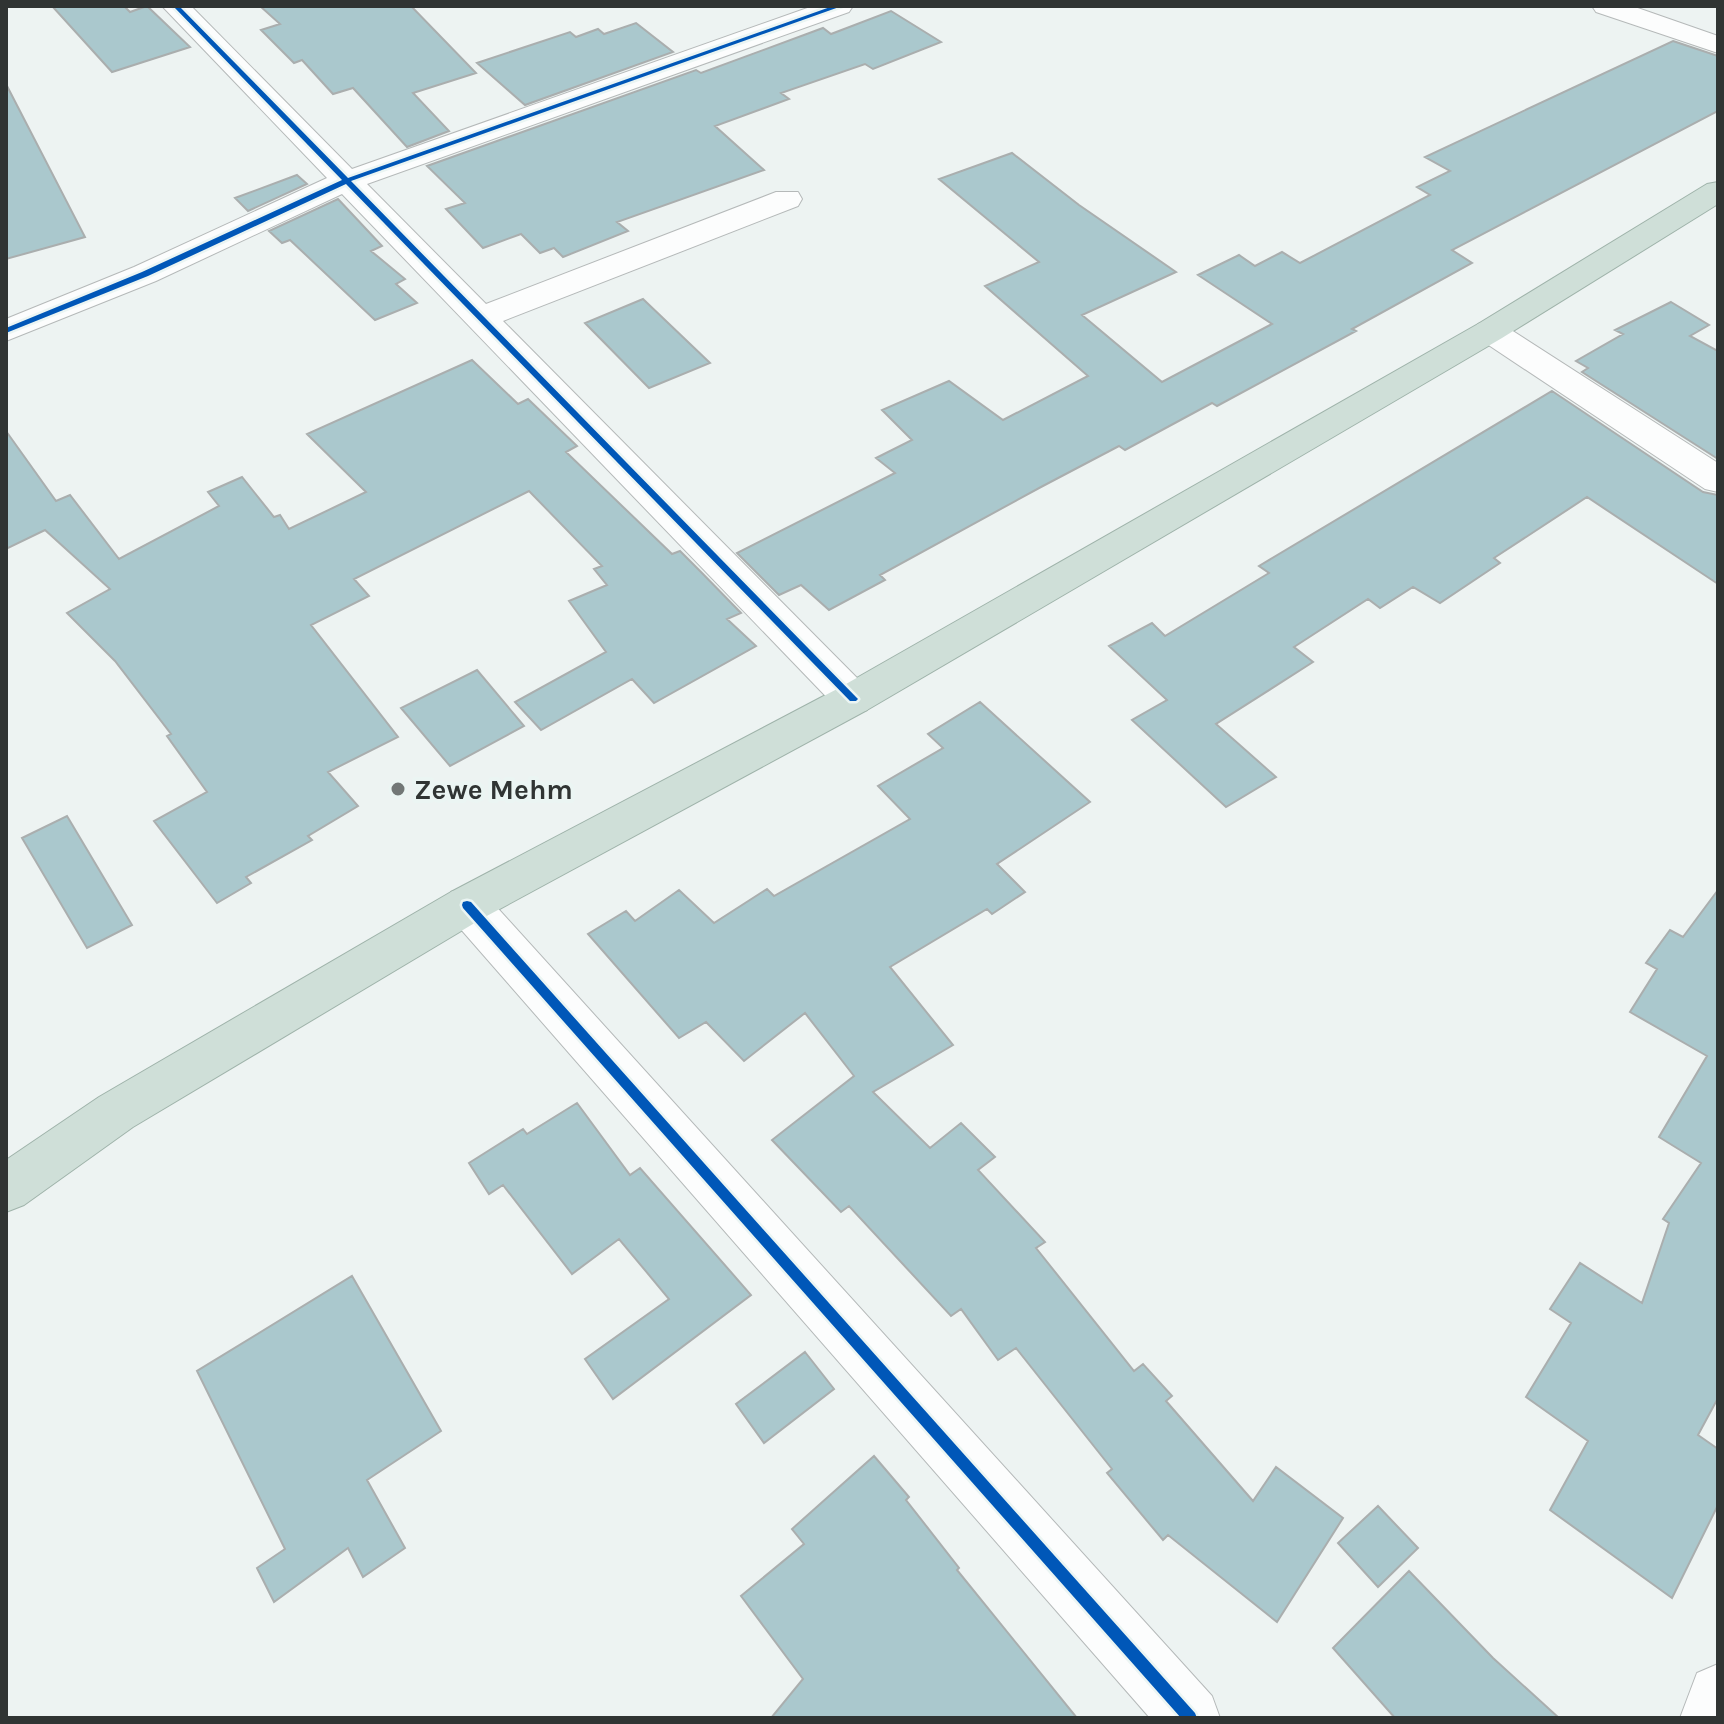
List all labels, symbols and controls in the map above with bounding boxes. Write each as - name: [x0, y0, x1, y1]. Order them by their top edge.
- place label: Zewe Mehm: [414, 773, 573, 806]
- marker: Zewe Mehm: [389, 780, 407, 798]

